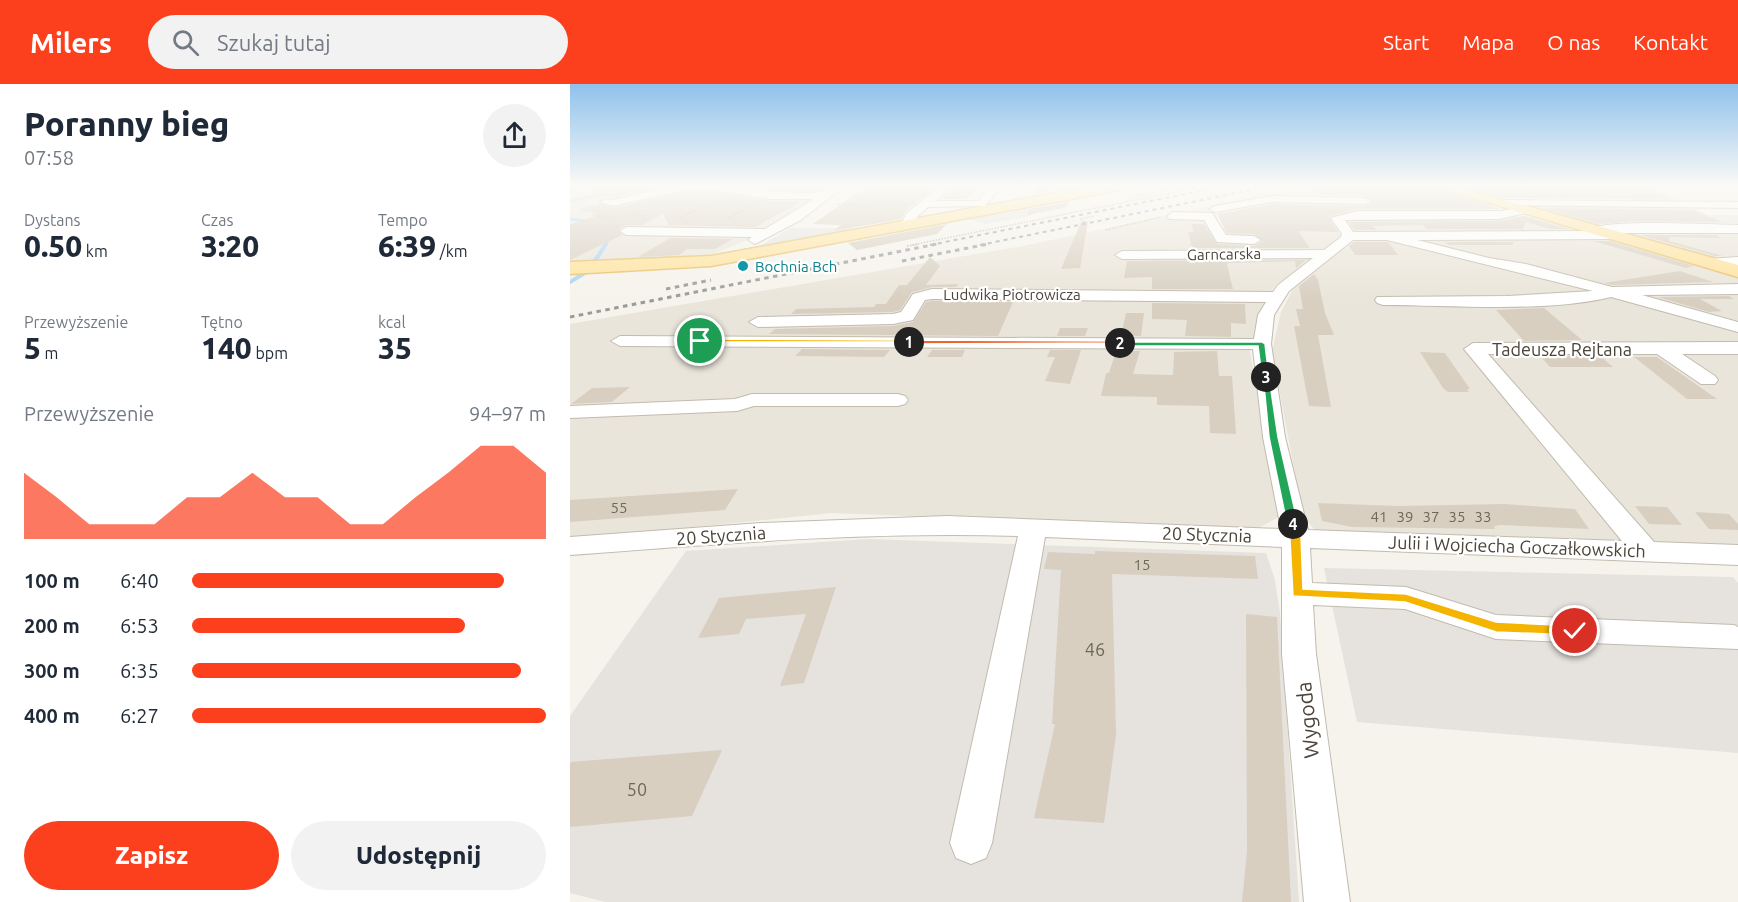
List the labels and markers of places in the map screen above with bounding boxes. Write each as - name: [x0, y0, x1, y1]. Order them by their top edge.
- place label: Bochnia Bch: [755, 258, 837, 275]
- marker: Bochnia Bch: [736, 259, 750, 273]
- pin: [674, 315, 725, 366]
- pin: 1: [894, 327, 924, 357]
- pin: 2: [1105, 328, 1135, 358]
- pin: 3: [1251, 362, 1281, 392]
- pin: 4: [1278, 509, 1308, 539]
- pin: [1549, 605, 1600, 656]

